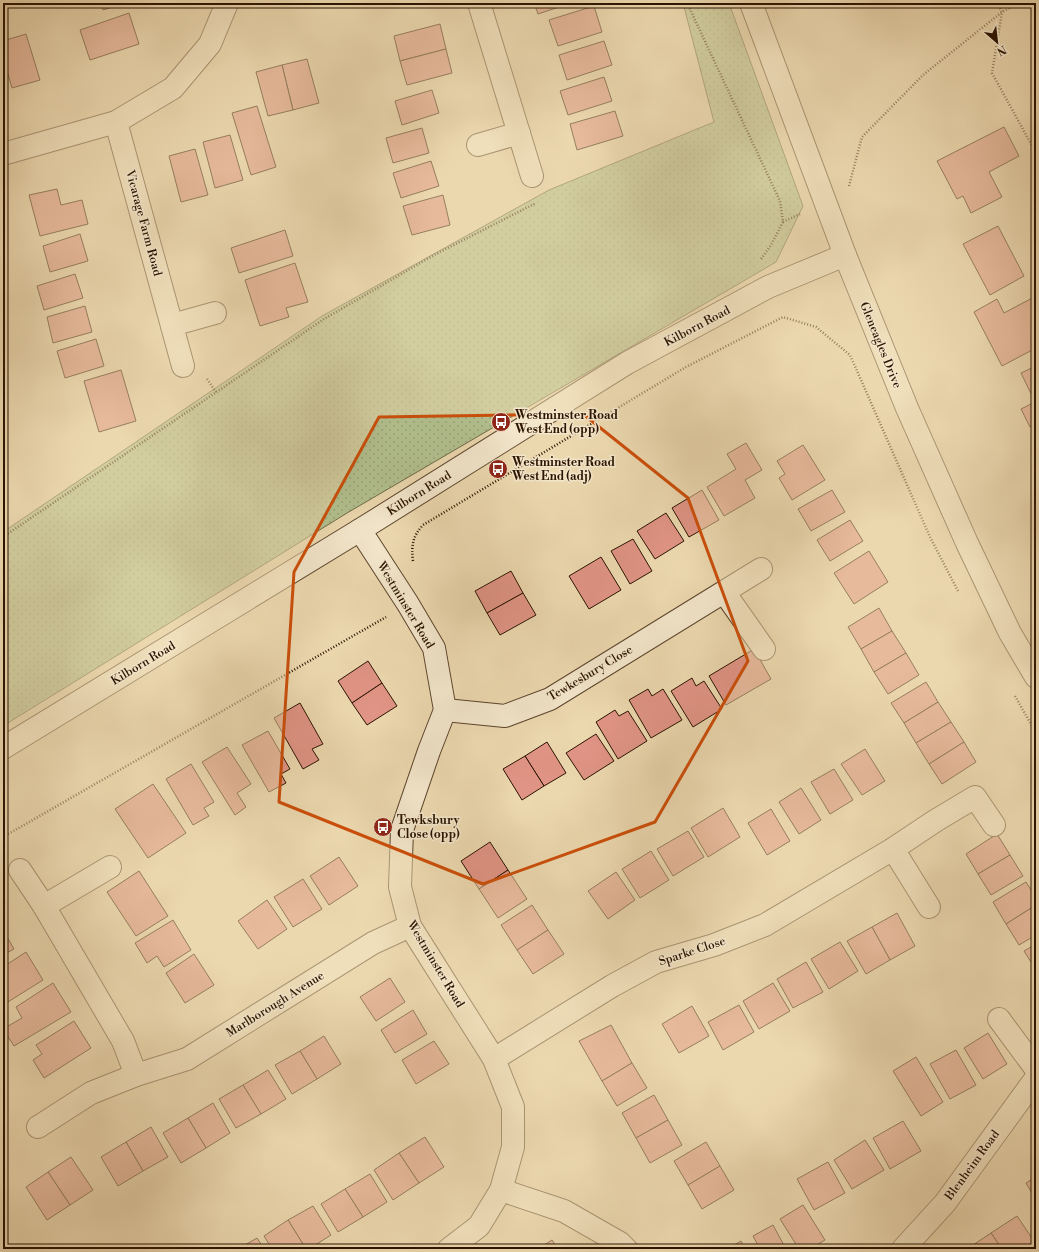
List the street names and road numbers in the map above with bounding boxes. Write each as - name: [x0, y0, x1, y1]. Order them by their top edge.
- street label: Vicarage Farm Road: [122, 167, 165, 278]
- street label: Gleneagles Drive: [856, 300, 905, 391]
- street label: Kilborn Road: [662, 303, 733, 350]
- street label: Kilborn Road: [384, 468, 454, 519]
- street label: Westminster Road: [373, 558, 437, 651]
- street label: Kilborn Road: [108, 638, 178, 689]
- street label: Tewkesbury Close: [545, 642, 636, 705]
- street label: Westminster Road: [403, 917, 467, 1010]
- street label: Sparke Close: [657, 934, 728, 969]
- street label: Marlborough Avenue: [223, 968, 327, 1041]
- street label: Blenheim Road: [941, 1127, 1003, 1204]

